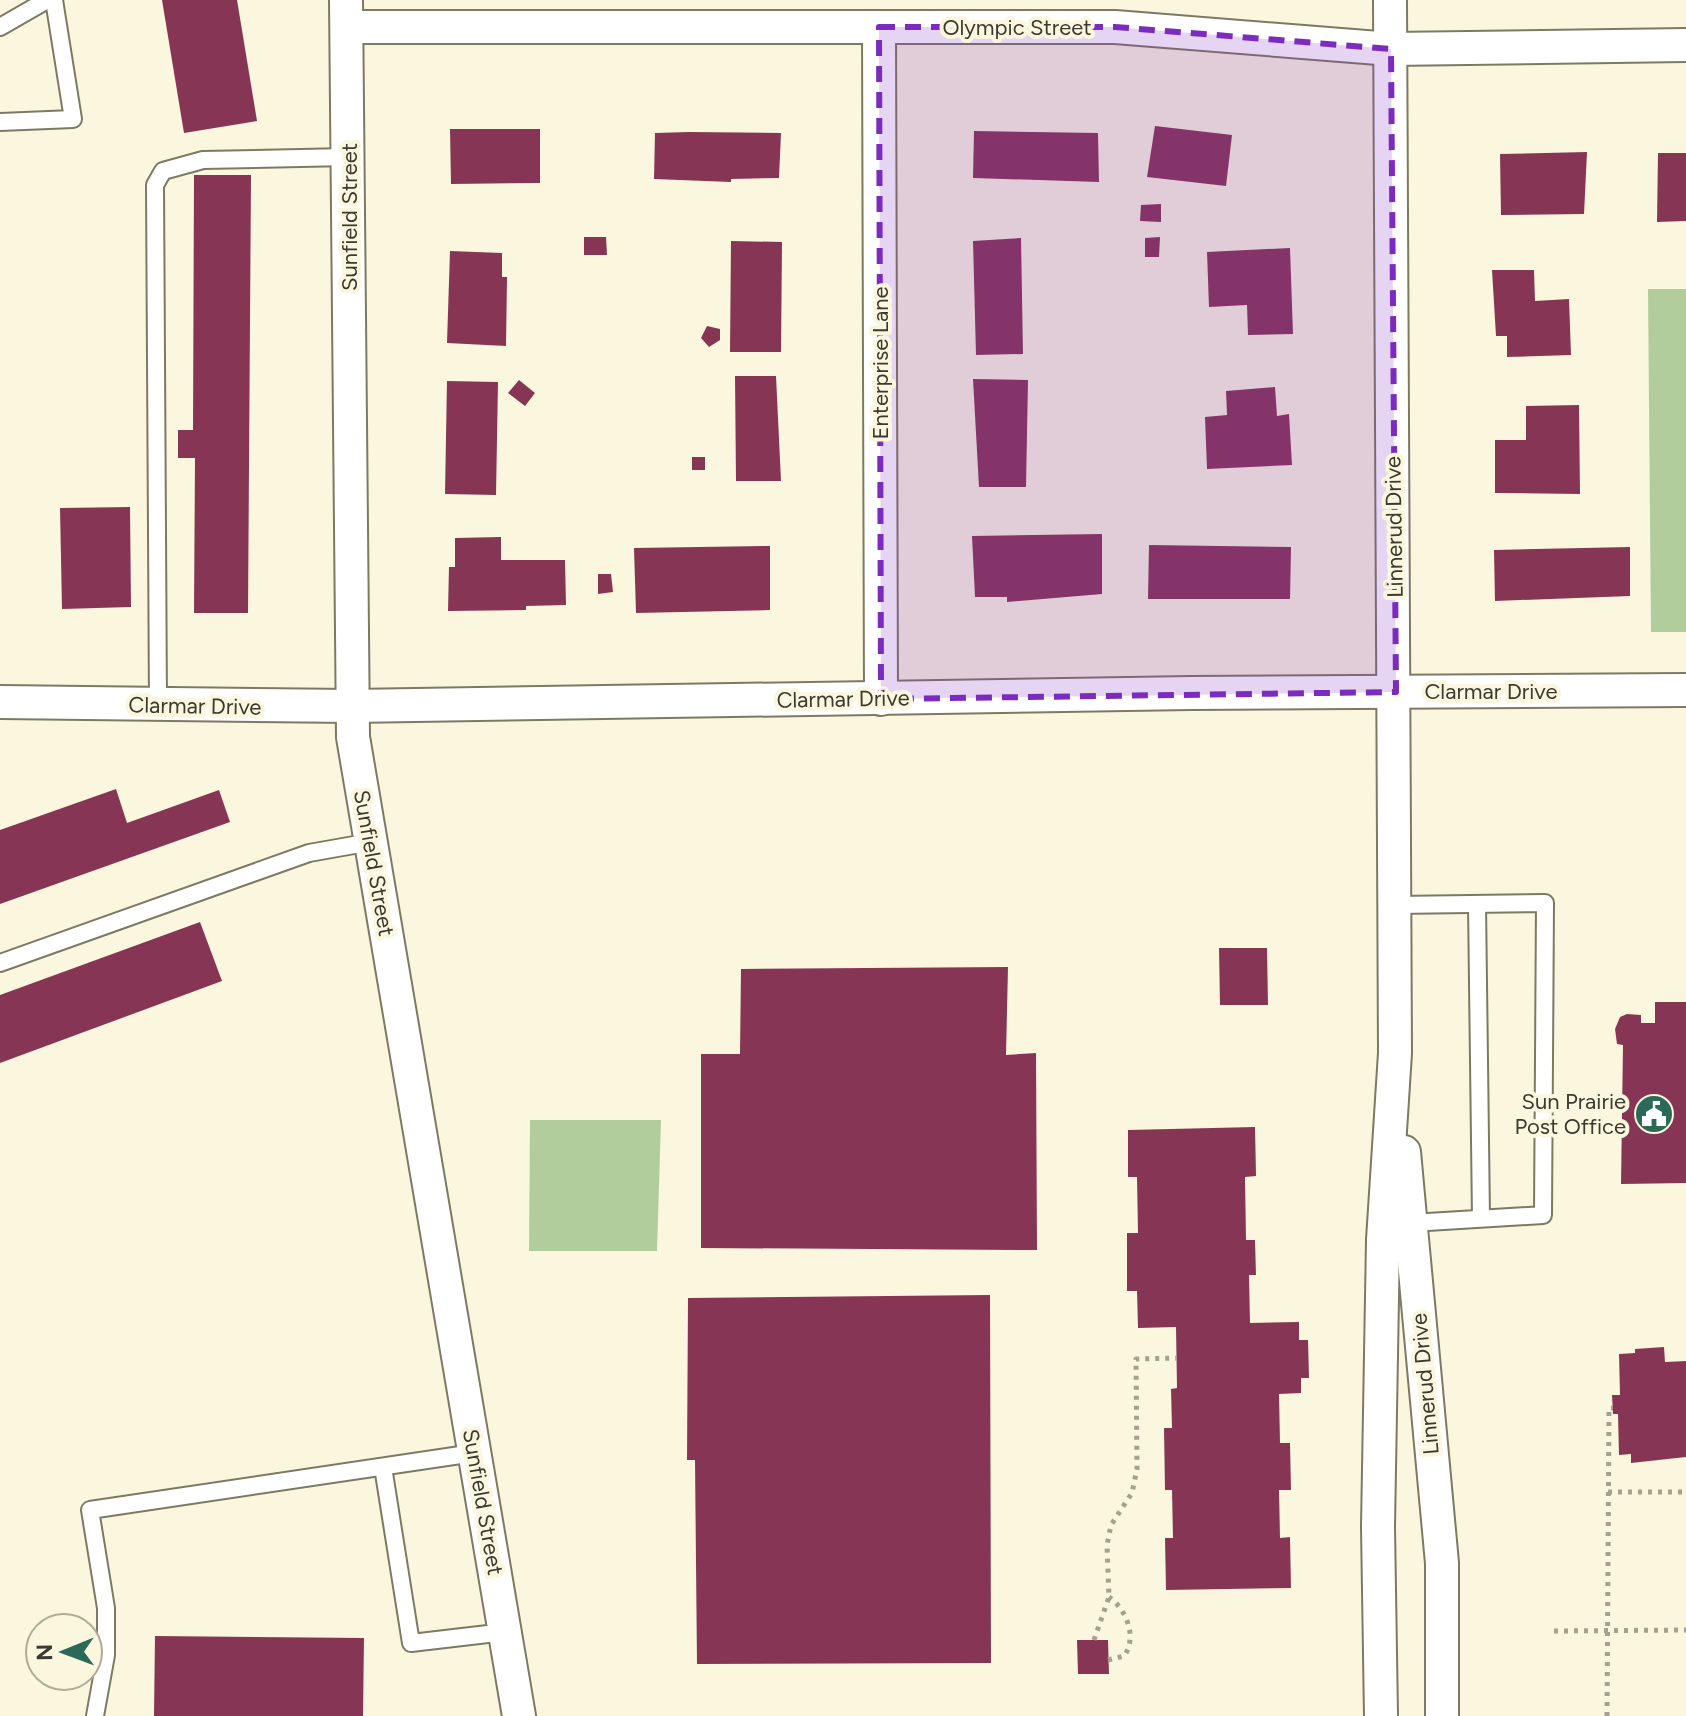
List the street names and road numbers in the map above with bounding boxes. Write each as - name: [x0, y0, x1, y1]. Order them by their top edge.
- street label: Olympic Street: [942, 14, 1092, 41]
- street label: Sunfield Street: [336, 143, 363, 291]
- street label: Enterprise Lane: [867, 286, 894, 440]
- street label: Linnerud Drive: [1379, 456, 1409, 598]
- street label: Clarmar Drive: [1424, 678, 1558, 705]
- street label: Clarmar Drive: [776, 684, 910, 714]
- street label: Clarmar Drive: [128, 691, 262, 721]
- street label: Sunfield Street: [348, 788, 400, 938]
- street label: Linnerud Drive: [1405, 1312, 1445, 1456]
- street label: Sunfield Street: [457, 1427, 509, 1577]

